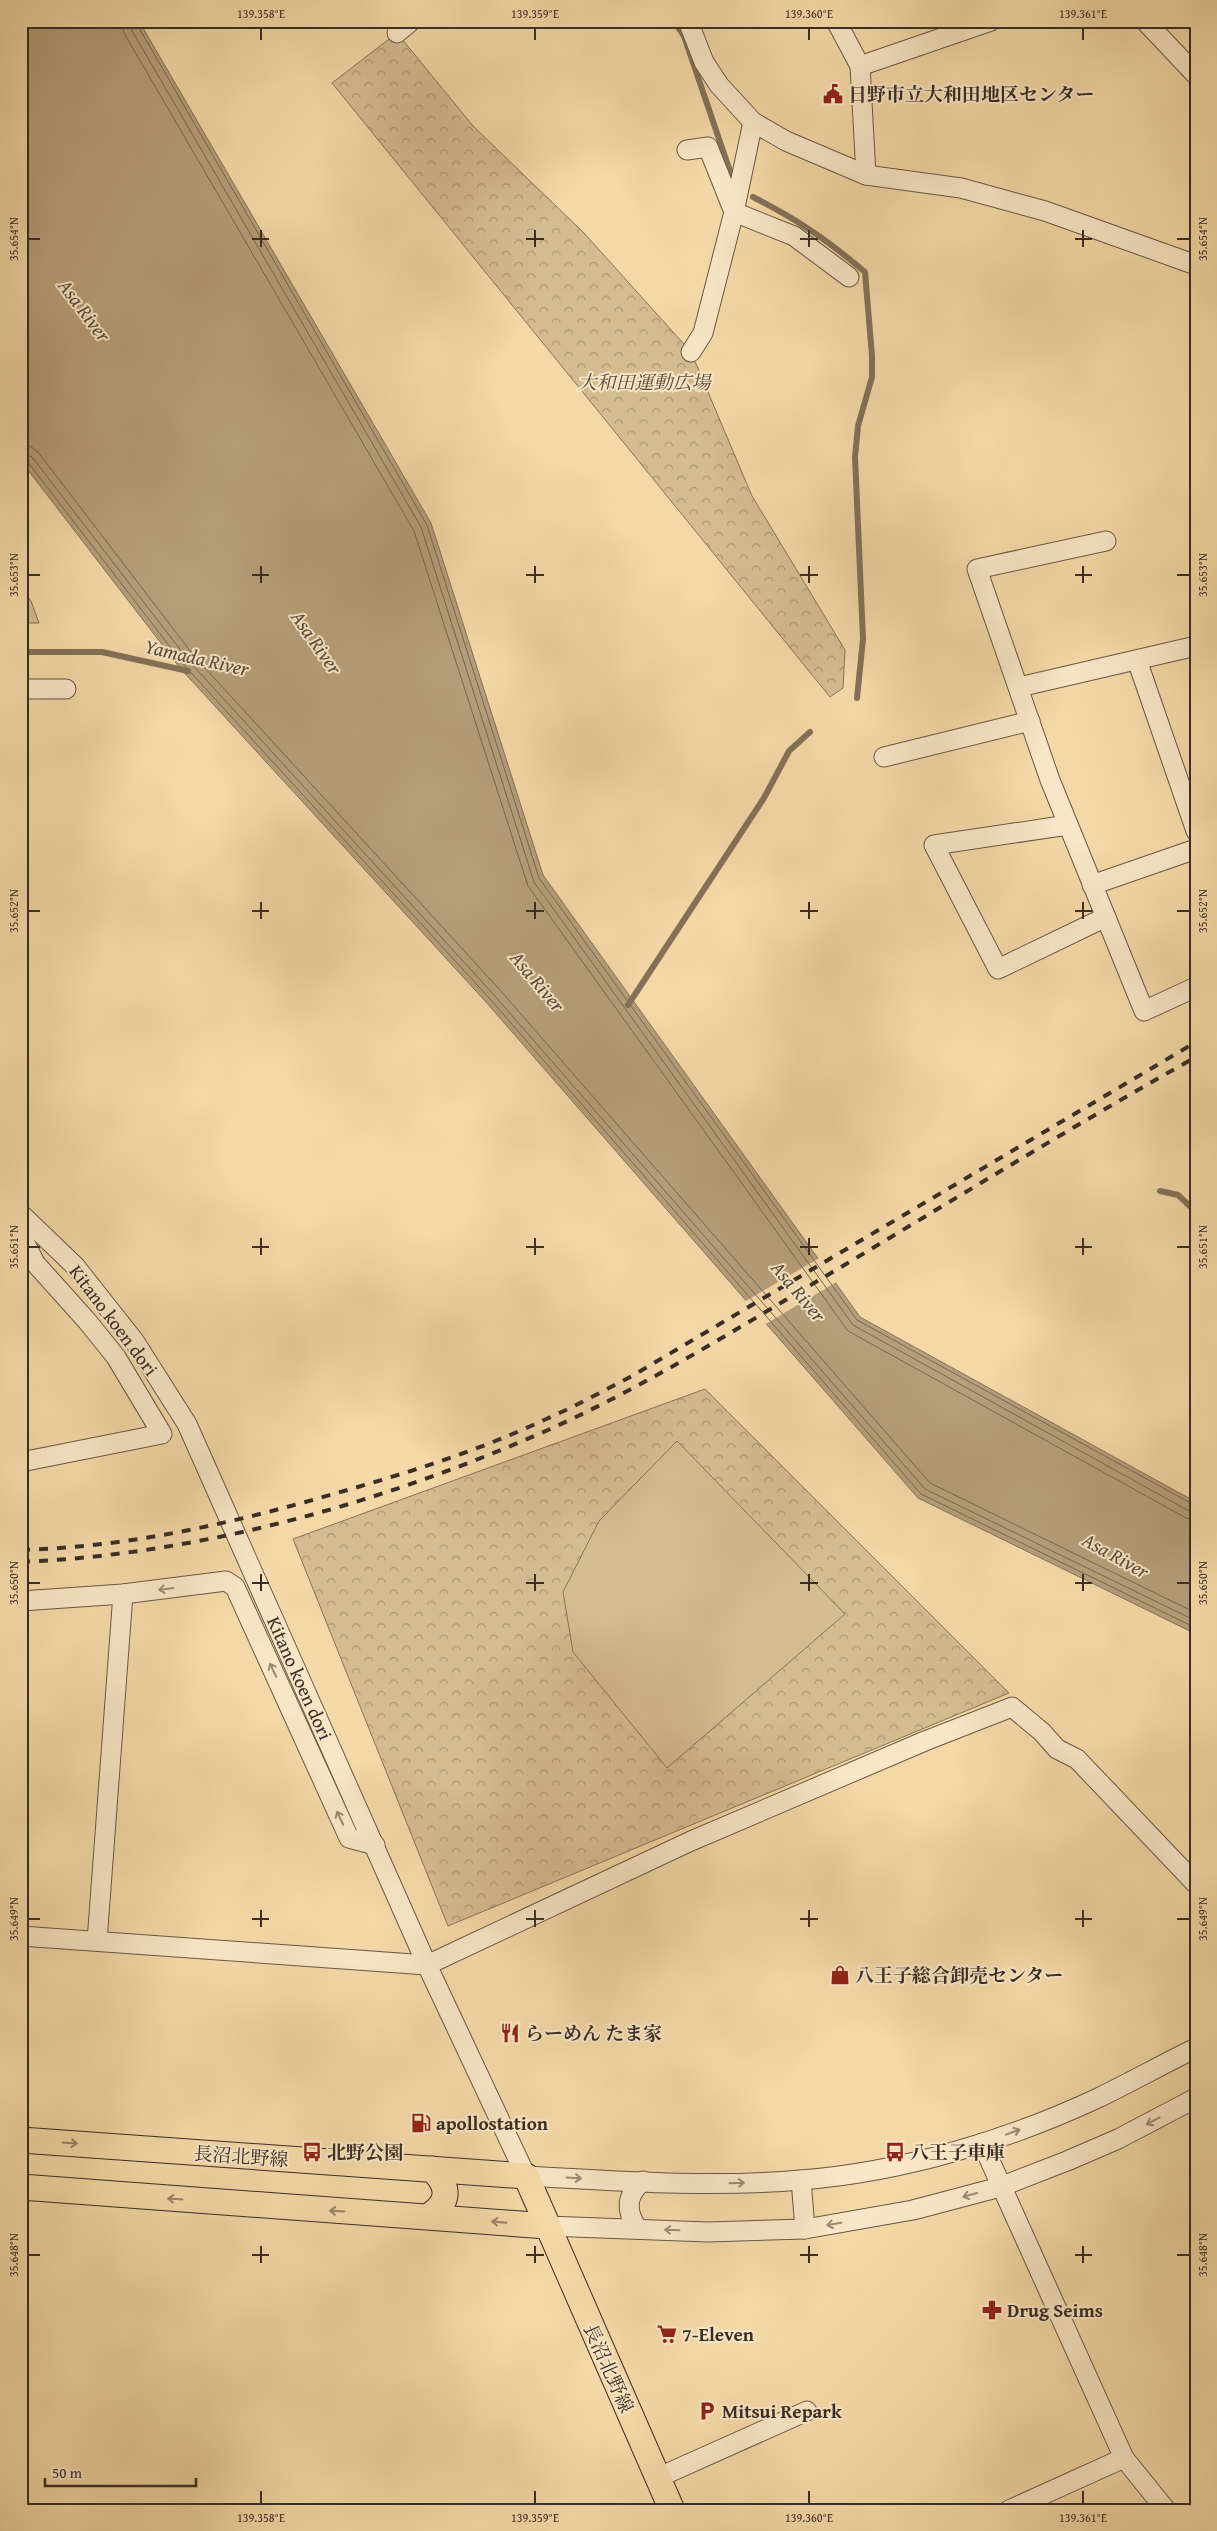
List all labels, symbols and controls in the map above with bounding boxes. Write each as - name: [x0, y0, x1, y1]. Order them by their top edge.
- text: 139.358°E: [237, 5, 285, 22]
- text: 139.359°E: [511, 5, 559, 22]
- text: 139.360°E: [785, 5, 833, 22]
- text: 139.361°E: [1059, 5, 1107, 22]
- place label: 日野市立大和田地区センター: [848, 80, 1094, 108]
- public building icon: 日野市立大和田地区センター: [822, 83, 844, 105]
- text: 35.654°N: [5, 217, 22, 261]
- text: 35.654°N: [1194, 217, 1211, 261]
- water label: Asa River: [51, 272, 119, 348]
- park label: 大和田運動広場: [577, 368, 712, 396]
- text: 35.653°N: [5, 553, 22, 597]
- text: 35.653°N: [1194, 553, 1211, 597]
- water label: Asa River: [284, 603, 350, 680]
- water label: Yamada River: [142, 631, 253, 683]
- text: 35.652°N: [5, 889, 22, 933]
- text: 35.652°N: [1194, 889, 1211, 933]
- water label: Asa River: [503, 943, 573, 1018]
- text: 35.651°N: [5, 1225, 22, 1269]
- text: 35.651°N: [1194, 1225, 1211, 1269]
- water label: Asa River: [764, 1253, 834, 1328]
- street label: Kitano koen dori: [63, 1259, 165, 1381]
- water label: Asa River: [1077, 1524, 1155, 1585]
- text: 35.650°N: [5, 1561, 22, 1605]
- text: 35.650°N: [1194, 1561, 1211, 1605]
- one-way arrow: [159, 1584, 175, 1594]
- street label: Kitano koen dori: [260, 1612, 340, 1744]
- one-way arrow: [267, 1663, 277, 1678]
- one-way arrow: [335, 1811, 345, 1826]
- text: 35.649°N: [5, 1897, 22, 1941]
- text: 35.649°N: [1194, 1897, 1211, 1941]
- place label: 八王子総合卸売センター: [855, 1961, 1063, 1989]
- shop icon: 八王子総合卸売センター: [829, 1964, 851, 1986]
- place label: らーめん たま家: [525, 2019, 662, 2047]
- restaurant icon: らーめん たま家: [499, 2022, 521, 2044]
- place label: apollostation: [436, 2109, 549, 2137]
- fuel station icon: apollostation: [410, 2112, 432, 2134]
- one-way arrow: [1145, 2116, 1160, 2126]
- one-way arrow: [1005, 2127, 1020, 2136]
- place label: 北野公園: [327, 2138, 403, 2166]
- place label: 八王子車庫: [910, 2138, 1005, 2166]
- one-way arrow: [62, 2139, 78, 2148]
- street label: 長沼北野線: [193, 2139, 289, 2173]
- bus stop icon: 北野公園: [301, 2141, 323, 2163]
- bus stop icon: 八王子車庫: [884, 2141, 906, 2163]
- one-way arrow: [566, 2174, 582, 2183]
- one-way arrow: [728, 2178, 744, 2188]
- one-way arrow: [962, 2191, 978, 2200]
- one-way arrow: [167, 2194, 183, 2203]
- one-way arrow: [329, 2206, 345, 2215]
- one-way arrow: [491, 2217, 507, 2227]
- one-way arrow: [826, 2220, 842, 2230]
- one-way arrow: [664, 2226, 680, 2235]
- text: 35.648°N: [5, 2233, 22, 2277]
- text: 35.648°N: [1194, 2233, 1211, 2277]
- place label: Drug Seims: [1007, 2296, 1103, 2324]
- pharmacy icon: Drug Seims: [981, 2299, 1003, 2321]
- street label: 長沼北野線: [577, 2319, 641, 2417]
- place label: 7-Eleven: [682, 2320, 755, 2348]
- supermarket icon: 7-Eleven: [656, 2323, 678, 2345]
- place label: Mitsui Repark: [722, 2397, 842, 2425]
- parking icon: Mitsui Repark: [696, 2400, 718, 2422]
- scale bar: [45, 2456, 196, 2488]
- text: 50 m: [52, 2462, 83, 2483]
- text: 139.358°E: [237, 2509, 285, 2526]
- text: 139.359°E: [511, 2509, 559, 2526]
- text: 139.360°E: [785, 2509, 833, 2526]
- text: 139.361°E: [1059, 2509, 1107, 2526]

